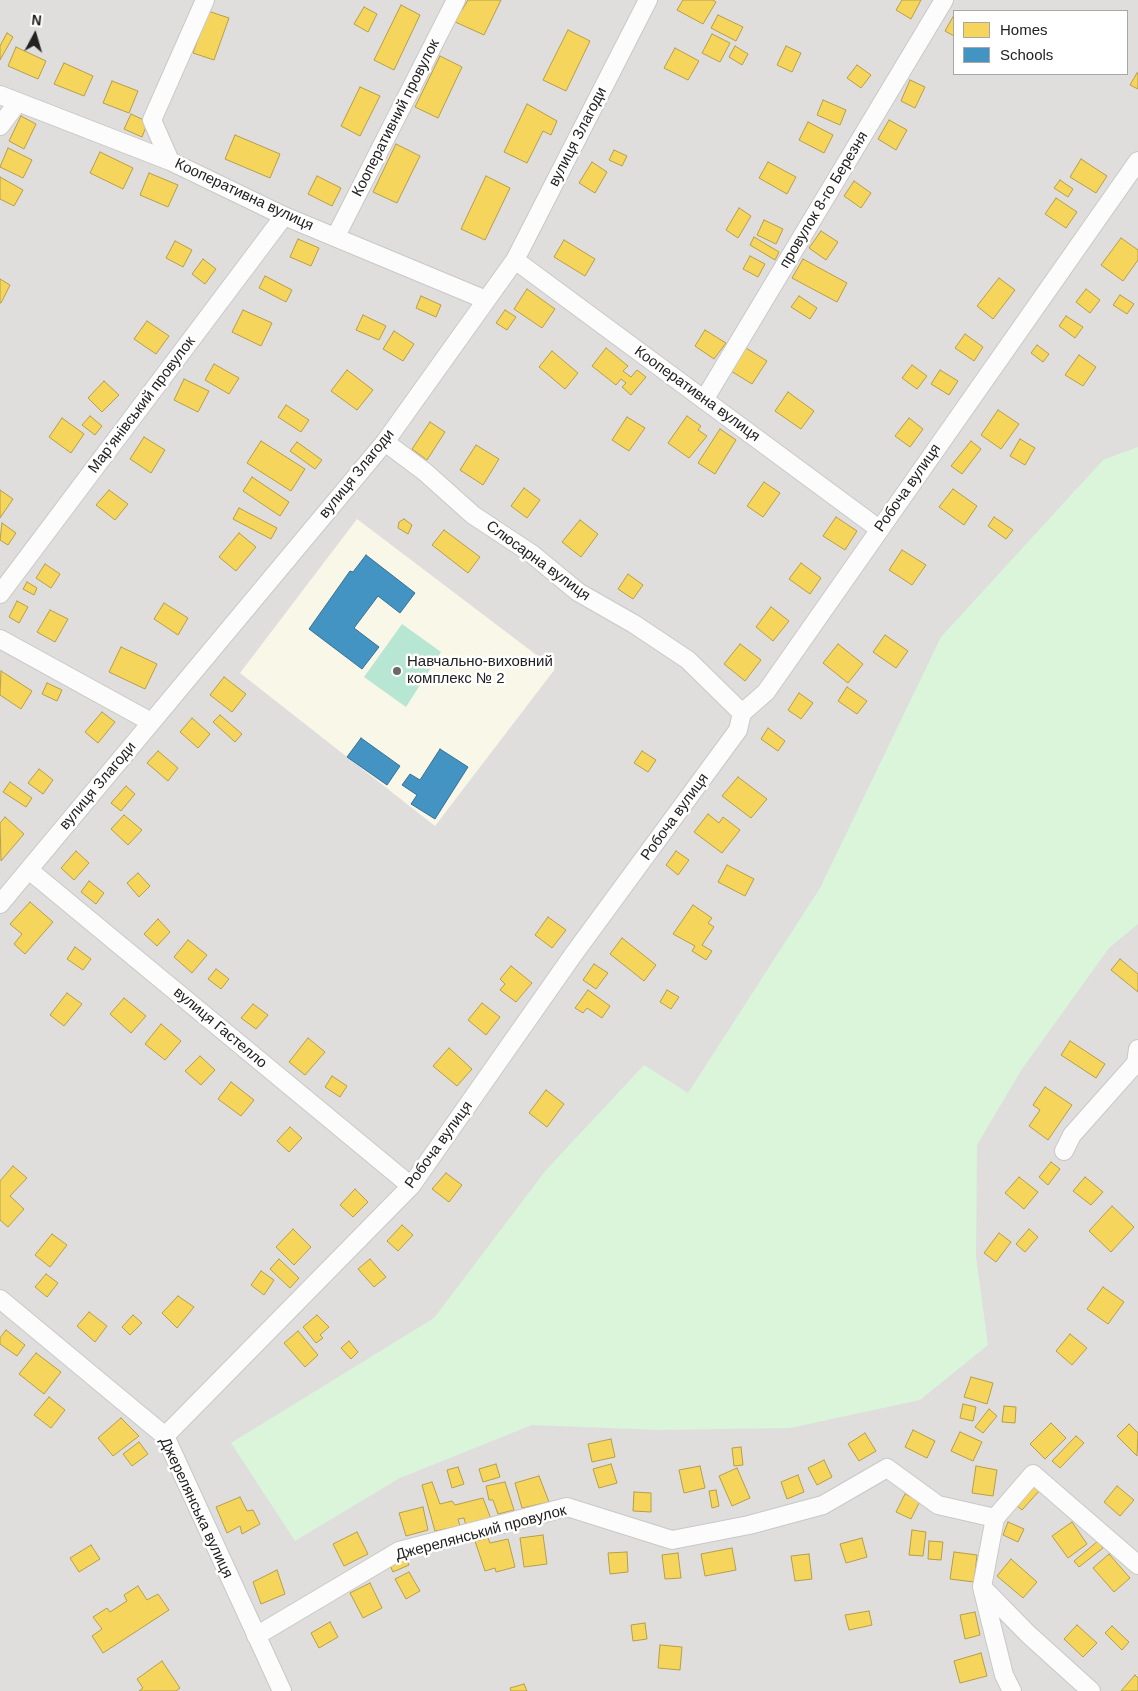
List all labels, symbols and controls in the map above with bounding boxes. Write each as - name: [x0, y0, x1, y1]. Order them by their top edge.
- north arrow: [10, 10, 60, 60]
- legend: [953, 10, 1128, 75]
- text: N: [31, 12, 42, 29]
- text: Homes: [1000, 21, 1048, 38]
- street label: Кооперативний провулок: [348, 36, 444, 200]
- text: Schools: [1000, 46, 1053, 63]
- street label: вулиця Злагоди: [545, 84, 611, 190]
- street label: провулок 8-го Березня: [776, 128, 872, 272]
- street label: Кооперативна вулиця: [172, 155, 316, 235]
- street label: Мар’янівський провулок: [85, 333, 199, 477]
- street label: Кооперативна вулиця: [631, 342, 763, 446]
- street label: вулиця Злагоди: [316, 426, 398, 522]
- street label: Робоча вулиця: [871, 441, 945, 535]
- street label: Слюсарна вулиця: [482, 517, 594, 605]
- place label: Навчально-виховний комплекс № 2: [407, 653, 553, 688]
- marker: Навчально-виховний комплекс № 2: [391, 665, 403, 677]
- street label: вулиця Злагоди: [56, 738, 140, 834]
- street label: Робоча вулиця: [637, 770, 713, 864]
- street label: вулиця Гастелло: [170, 984, 270, 1072]
- street label: Робоча вулиця: [401, 1098, 477, 1192]
- street label: Джерелянська вулиця: [155, 1435, 237, 1581]
- street label: Джерелянський провулок: [394, 1502, 568, 1564]

